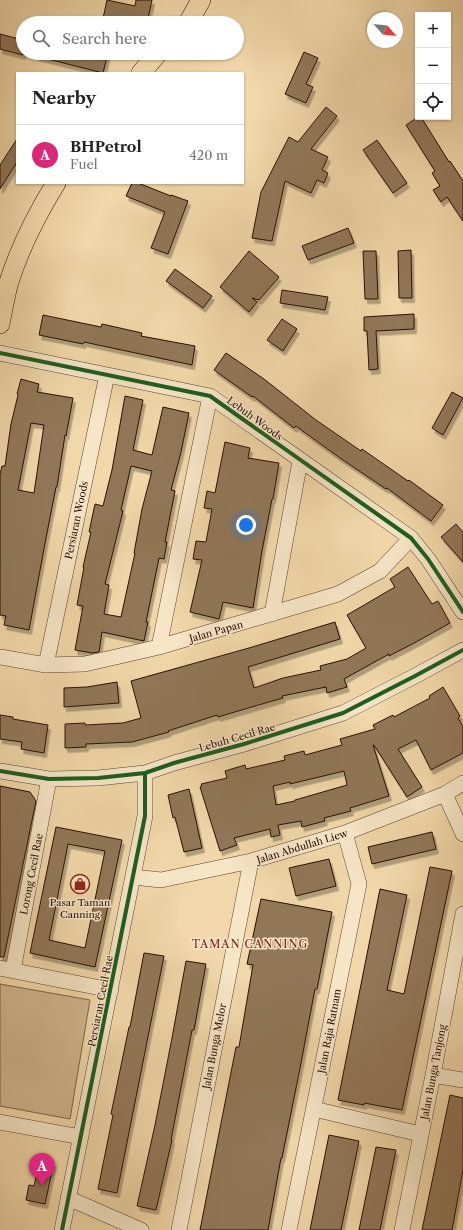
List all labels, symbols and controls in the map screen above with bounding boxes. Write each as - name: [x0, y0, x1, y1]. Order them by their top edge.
- north arrow: [367, 12, 403, 48]
- map controls: [415, 12, 451, 120]
- button: +: [415, 12, 451, 48]
- search box: [16, 16, 244, 60]
- icon: search: [30, 27, 52, 49]
- text: Search here: [62, 29, 147, 48]
- button: −: [415, 48, 451, 84]
- button: locate: [415, 84, 451, 120]
- text: Nearby: [32, 88, 96, 108]
- text: BHPetrol: [70, 137, 142, 156]
- text: A: [40, 147, 50, 163]
- text: 420 m: [189, 147, 228, 163]
- text: Fuel: [70, 156, 98, 172]
- street label: Lebuh Woods: [224, 394, 285, 443]
- street label: Persiaran Woods: [62, 480, 91, 560]
- your location: [236, 515, 256, 535]
- street label: Jalan Papan: [186, 617, 245, 646]
- street label: Lebuh Cecil Rae: [198, 720, 277, 755]
- street label: Jalan Abdullah Liew: [253, 826, 350, 867]
- street label: Lorong Cecil Rae: [17, 832, 46, 916]
- shop icon: Pasar Taman Canning: [69, 873, 91, 895]
- place label: Pasar Taman Canning: [50, 896, 111, 921]
- district label: TAMAN CANNING: [192, 937, 308, 951]
- street label: Persiaran Cecil Rae: [85, 954, 116, 1048]
- street label: Jalan Raja Ratnam: [315, 987, 344, 1077]
- street label: Jalan Bunga Melor: [199, 1001, 229, 1092]
- street label: Jalan Bunga Tanjong: [418, 1023, 449, 1123]
- pin: A: [29, 1153, 55, 1186]

